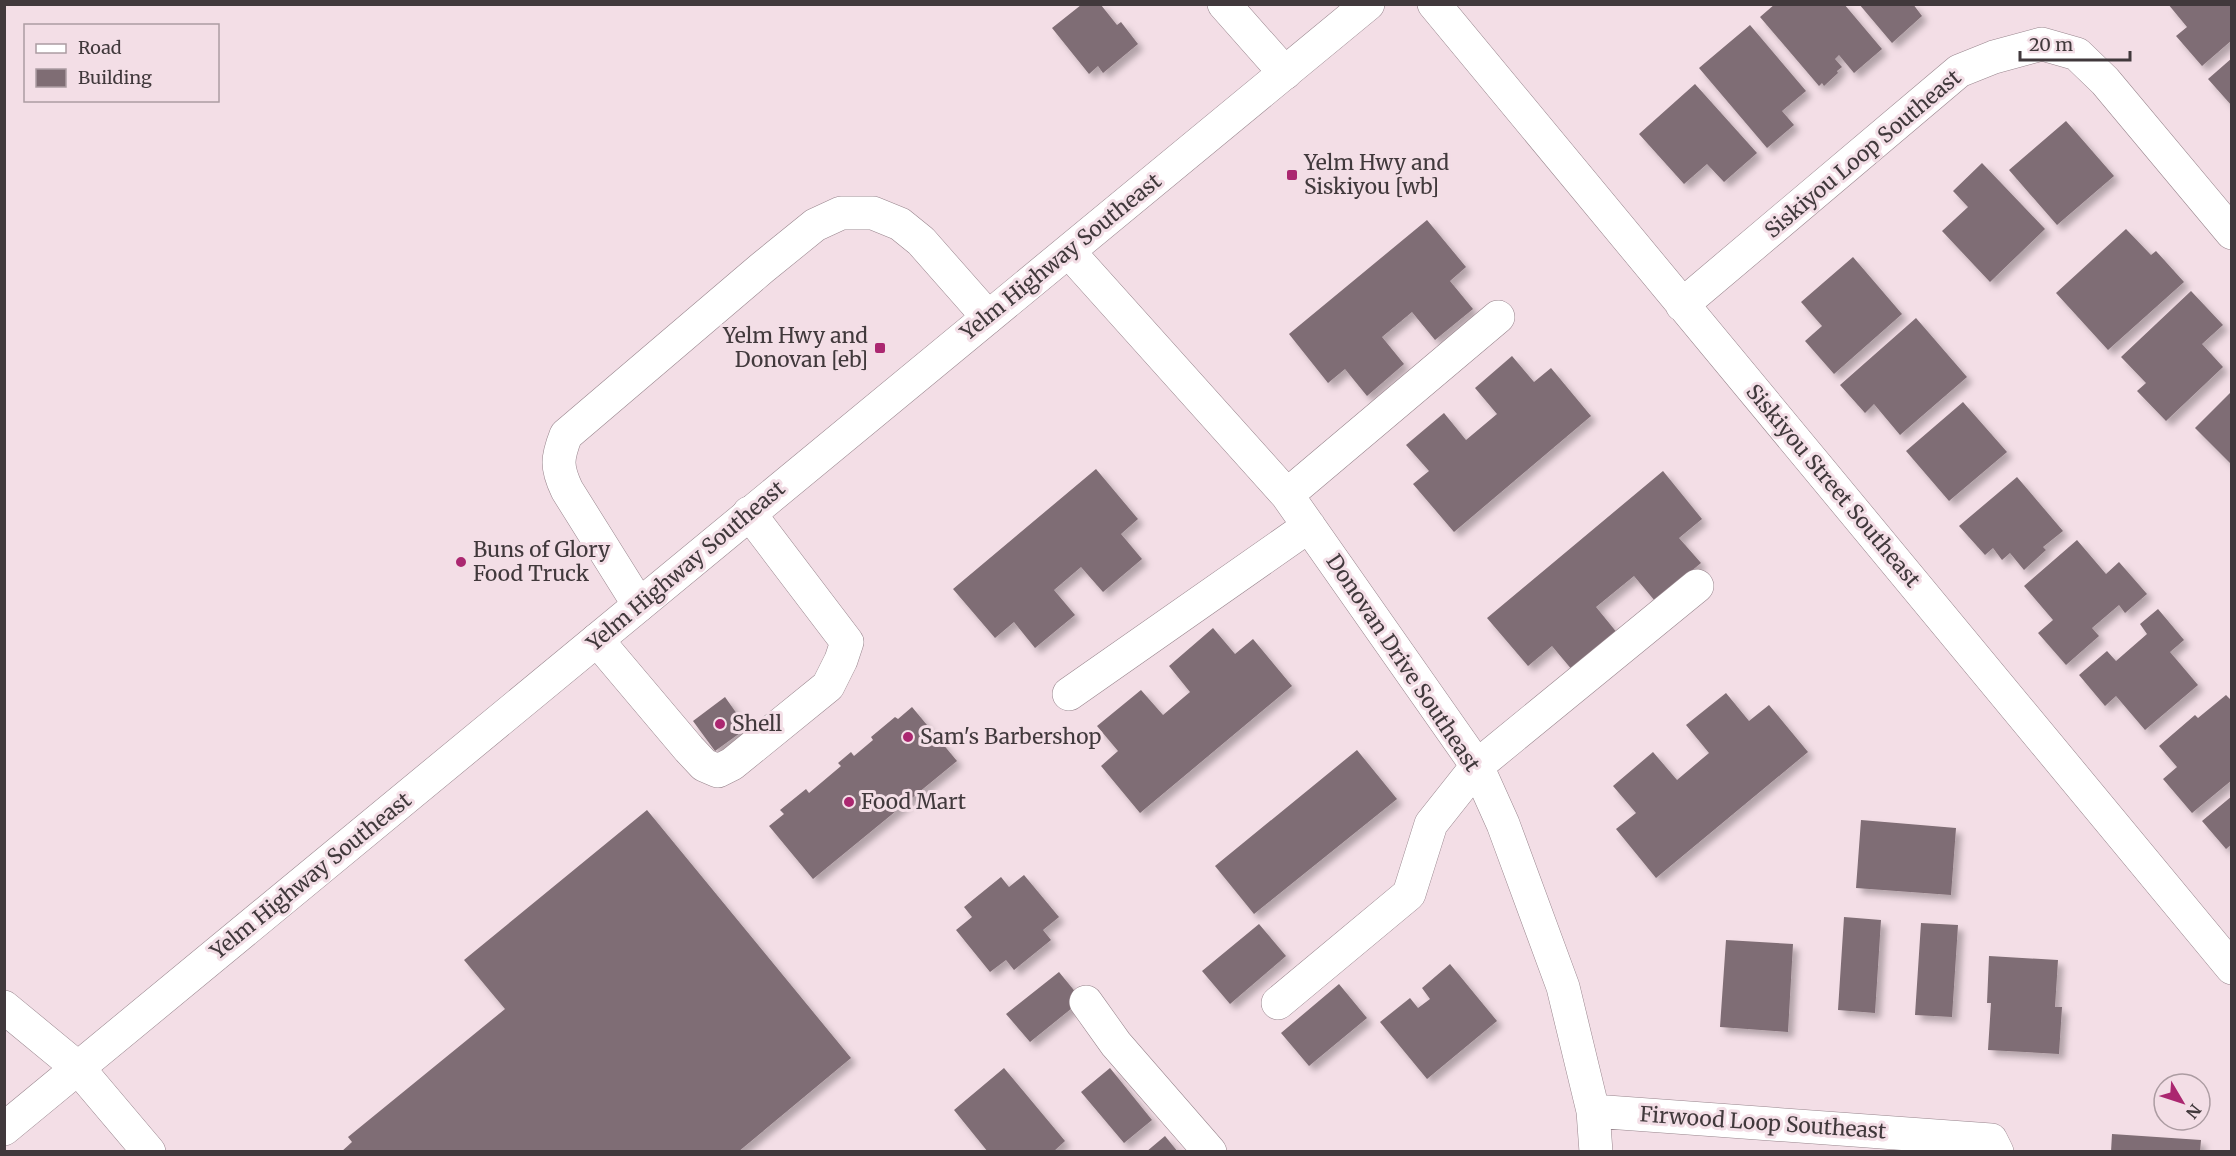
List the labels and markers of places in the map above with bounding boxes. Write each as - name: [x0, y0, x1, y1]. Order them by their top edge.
- place label: Yelm Hwy and Siskiyou [wb]: [1303, 149, 1449, 200]
- marker: Yelm Hwy and Siskiyou [wb]: [1285, 168, 1299, 182]
- place label: Yelm Hwy and Donovan [eb]: [722, 322, 868, 373]
- marker: Yelm Hwy and Donovan [eb]: [873, 341, 887, 355]
- place label: Buns of Glory Food Truck: [473, 536, 611, 587]
- marker: Buns of Glory Food Truck: [454, 555, 468, 569]
- place label: Shell: [732, 710, 783, 737]
- marker: Shell: [713, 717, 727, 731]
- place label: Sam's Barbershop: [920, 723, 1102, 750]
- marker: Sam's Barbershop: [901, 730, 915, 744]
- place label: Food Mart: [861, 788, 966, 815]
- marker: Food Mart: [842, 795, 856, 809]

